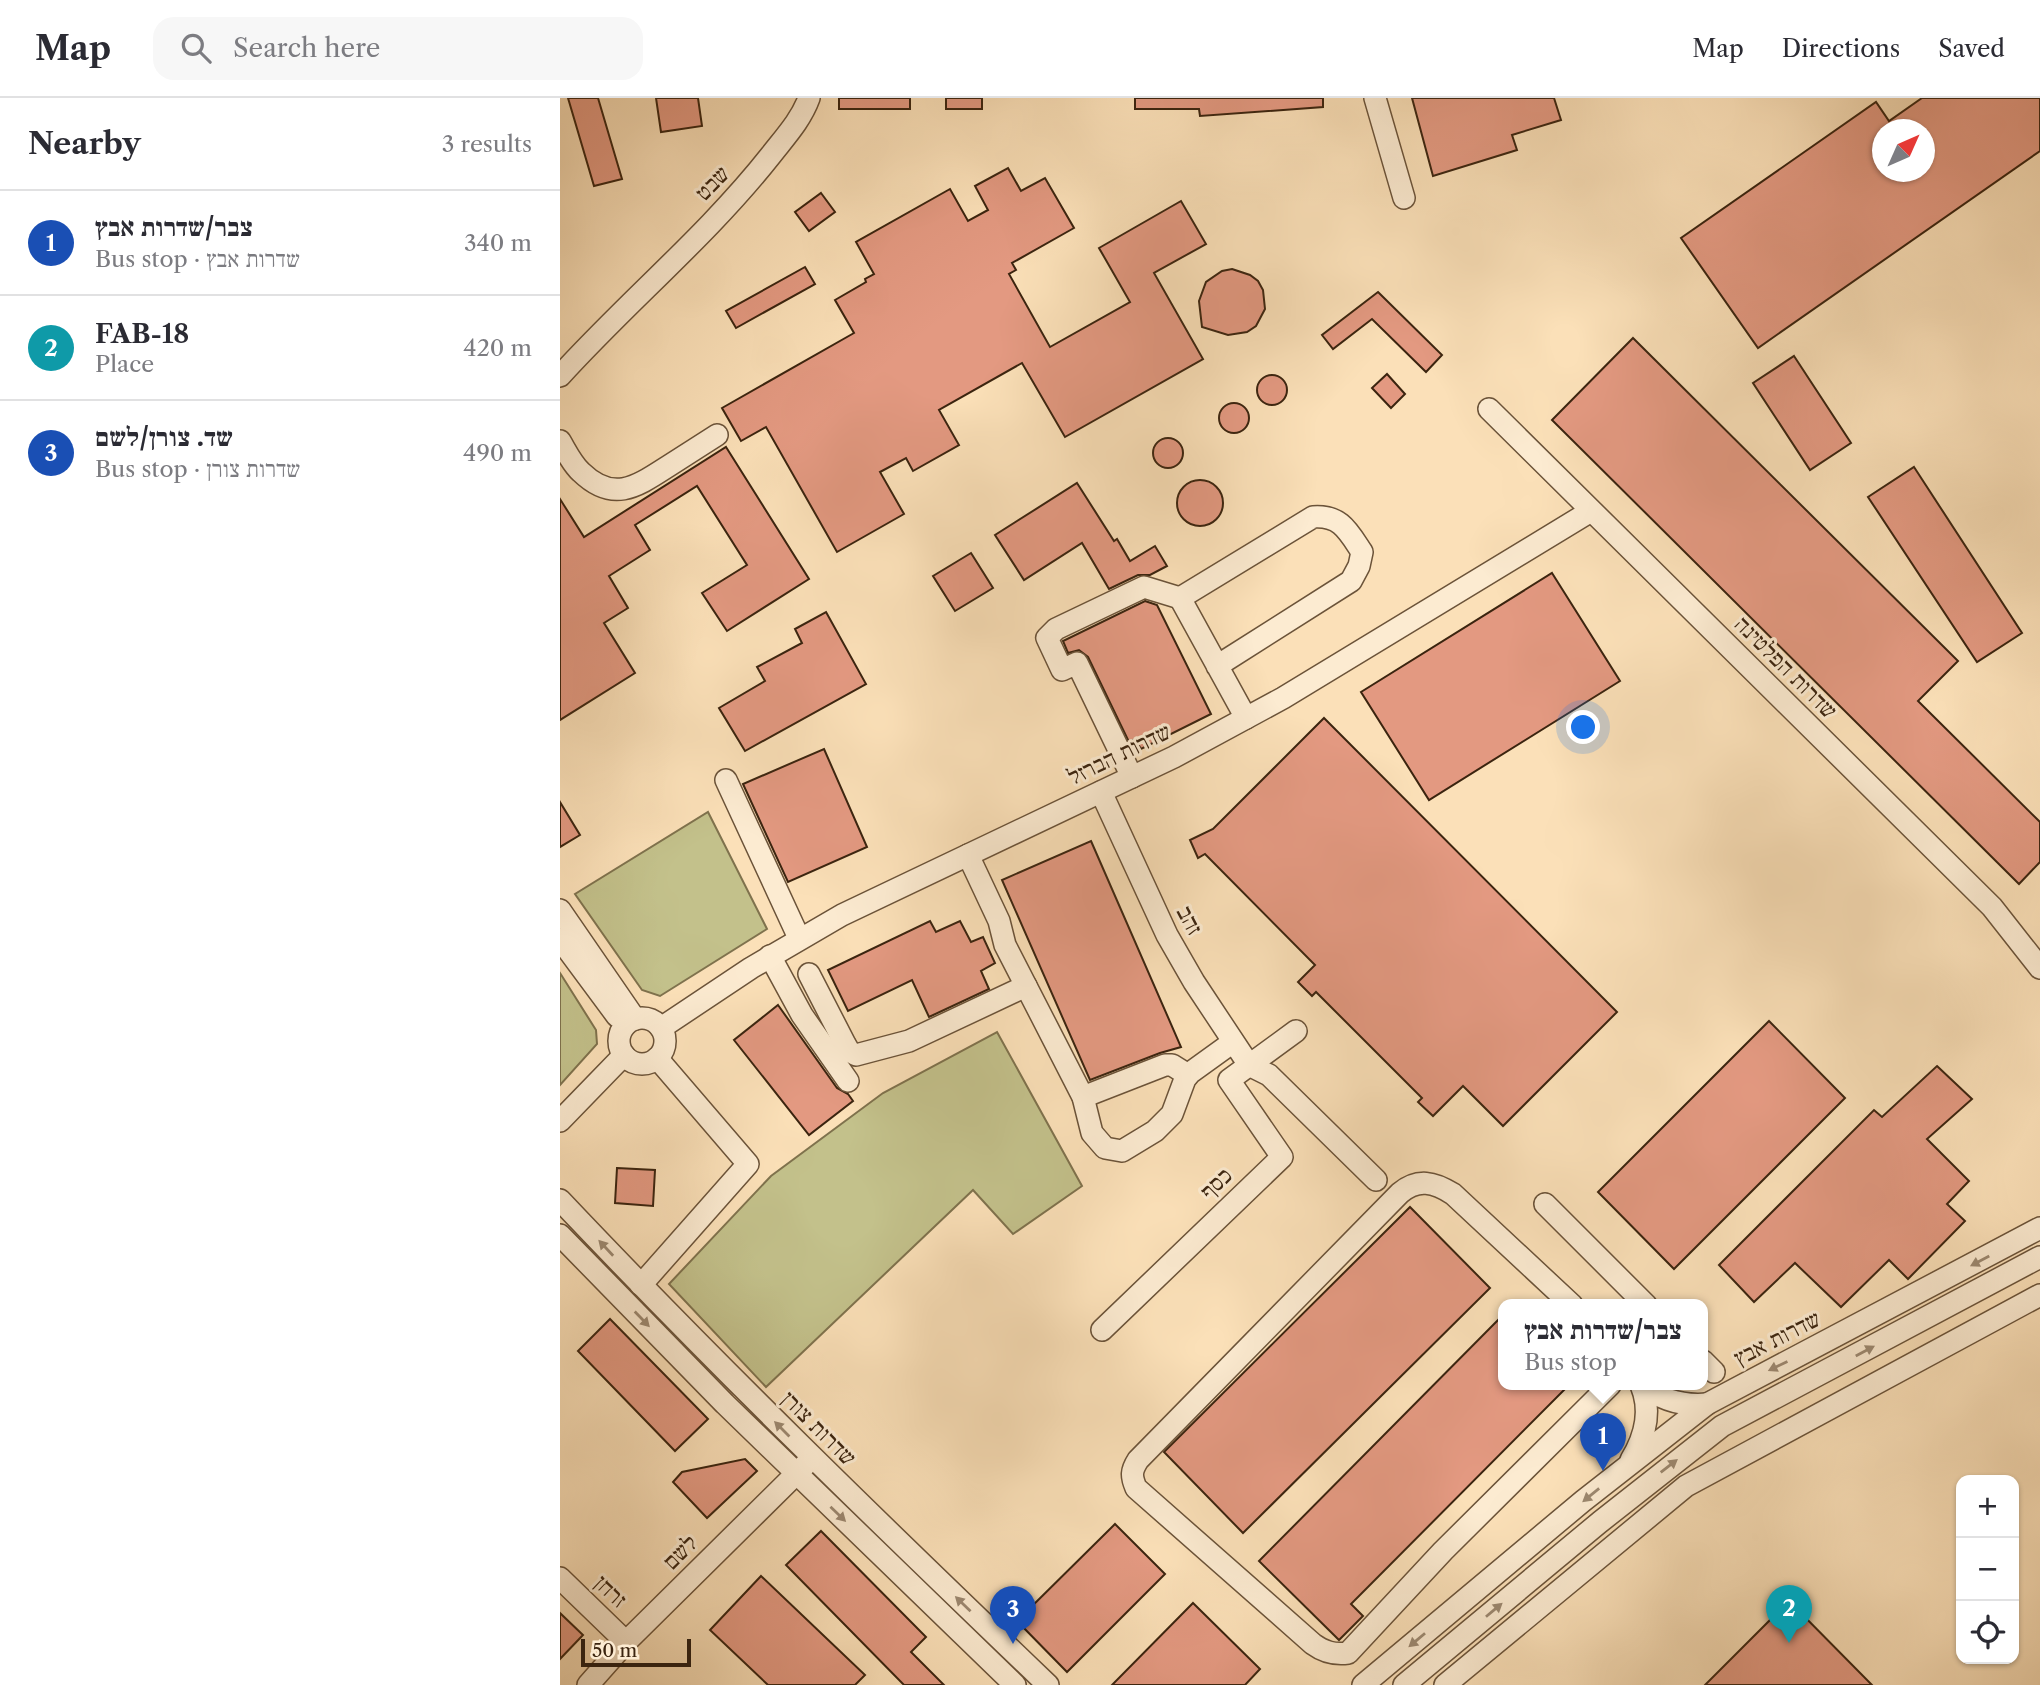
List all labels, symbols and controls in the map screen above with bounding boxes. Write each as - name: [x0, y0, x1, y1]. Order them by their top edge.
- search box: [153, 17, 643, 80]
- text: Map: [35, 28, 111, 69]
- icon: search: [177, 29, 215, 67]
- text: Search here: [233, 32, 380, 64]
- text: Map: [1692, 34, 1744, 63]
- text: Directions: [1782, 34, 1900, 63]
- text: Saved: [1938, 34, 2005, 63]
- north arrow: [1872, 119, 1935, 182]
- text: Nearby: [28, 125, 141, 162]
- text: 3 results: [442, 130, 532, 158]
- street label: שבט: [689, 160, 735, 206]
- text: צבר/שדרות אבץ: [95, 211, 253, 243]
- text: 1: [46, 229, 56, 257]
- text: 340 m: [464, 229, 532, 257]
- text: Bus stop · שדרות אבץ: [95, 245, 300, 273]
- text: FAB-18: [95, 318, 189, 350]
- text: 2: [44, 334, 58, 362]
- text: 420 m: [463, 334, 532, 362]
- text: Place: [95, 350, 154, 378]
- text: שד. צורן/לשם: [95, 421, 233, 453]
- text: 3: [45, 439, 58, 467]
- text: 490 m: [463, 439, 532, 467]
- text: Bus stop · שדרות צורן: [95, 455, 300, 483]
- street label: שדרות הפלטינה: [1729, 610, 1843, 724]
- your location: [1566, 710, 1600, 744]
- street label: שדרות הברזל: [1063, 717, 1175, 791]
- street label: זהב: [1171, 901, 1209, 939]
- street label: כסף: [1194, 1161, 1238, 1205]
- one-way arrow: [597, 1240, 614, 1257]
- one-way arrow: [1970, 1255, 1990, 1266]
- popup: [1498, 1299, 1708, 1390]
- street label: שדרות אבץ: [1729, 1304, 1825, 1372]
- one-way arrow: [634, 1311, 650, 1327]
- text: צבר/שדרות אבץ: [1524, 1314, 1682, 1346]
- one-way arrow: [1856, 1345, 1875, 1357]
- text: Bus stop: [1524, 1348, 1617, 1376]
- one-way arrow: [1768, 1361, 1788, 1372]
- street label: שדרות צורן: [776, 1385, 862, 1471]
- pin: 1: [1580, 1413, 1626, 1471]
- one-way arrow: [774, 1421, 791, 1437]
- one-way arrow: [1660, 1458, 1678, 1473]
- map controls: [1956, 1475, 2019, 1664]
- button: +: [1956, 1475, 2019, 1538]
- one-way arrow: [1583, 1487, 1601, 1502]
- one-way arrow: [829, 1505, 846, 1521]
- street label: לשם: [657, 1529, 703, 1575]
- button: −: [1956, 1538, 2019, 1601]
- street label: זרחן: [589, 1569, 633, 1613]
- pin: 2: [1766, 1585, 1812, 1643]
- pin: 3: [990, 1586, 1036, 1644]
- one-way arrow: [955, 1596, 972, 1612]
- button: locate: [1956, 1601, 2019, 1664]
- one-way arrow: [1485, 1603, 1502, 1618]
- one-way arrow: [1408, 1632, 1425, 1647]
- scale bar: [581, 1636, 691, 1668]
- text: 50 m: [592, 1639, 637, 1662]

